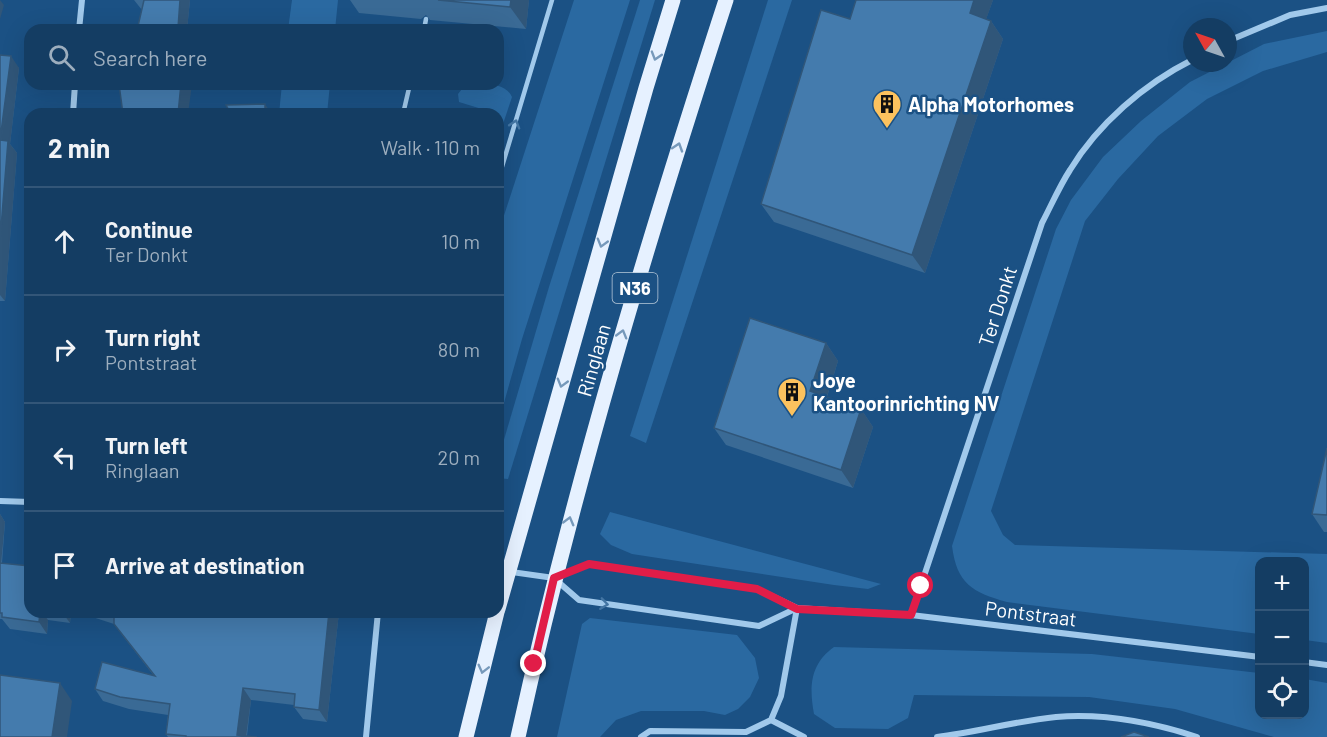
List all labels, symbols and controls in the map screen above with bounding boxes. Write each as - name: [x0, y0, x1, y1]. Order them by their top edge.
- north arrow: [1183, 18, 1237, 72]
- search box: [24, 24, 504, 90]
- icon: search: [45, 41, 78, 74]
- text: Search here: [93, 44, 207, 70]
- one-way arrow: [651, 50, 663, 61]
- building icon: Alpha Motorhomes: [871, 88, 903, 130]
- place label: Alpha Motorhomes: [908, 92, 1074, 116]
- one-way arrow: [508, 119, 520, 130]
- text: 2 min: [48, 132, 110, 163]
- text: Walk · 110 m: [380, 135, 480, 159]
- one-way arrow: [671, 142, 684, 153]
- text: Continue: [105, 216, 193, 242]
- icon: ahead: [48, 225, 81, 258]
- text: 10 m: [441, 229, 480, 253]
- one-way arrow: [597, 237, 609, 248]
- text: Ter Donkt: [105, 242, 188, 266]
- street label: Ter Donkt: [973, 263, 1021, 349]
- road number: N36: [612, 273, 658, 303]
- street label: Ringlaan: [571, 321, 615, 399]
- text: Turn right: [105, 324, 200, 350]
- one-way arrow: [615, 329, 627, 340]
- icon: right: [48, 333, 81, 366]
- text: 80 m: [438, 337, 480, 361]
- text: Pontstraat: [105, 350, 197, 374]
- place label: Joye Kantoorinrichting NV: [813, 368, 999, 415]
- building icon: Joye Kantoorinrichting NV: [776, 376, 808, 418]
- one-way arrow: [557, 377, 569, 388]
- text: Turn left: [105, 432, 188, 458]
- icon: left: [48, 441, 81, 474]
- text: 20 m: [437, 445, 480, 469]
- text: Ringlaan: [105, 458, 180, 482]
- one-way arrow: [562, 517, 575, 527]
- icon: arrive: [48, 549, 81, 582]
- text: Arrive at destination: [105, 552, 304, 578]
- map controls: [1255, 557, 1309, 719]
- button: +: [1255, 557, 1309, 611]
- route start: [907, 572, 933, 598]
- street label: Pontstraat: [984, 595, 1078, 631]
- one-way arrow: [599, 597, 608, 609]
- button: −: [1255, 611, 1309, 665]
- route end: [520, 650, 546, 676]
- one-way arrow: [478, 664, 491, 674]
- button: locate: [1255, 665, 1309, 719]

